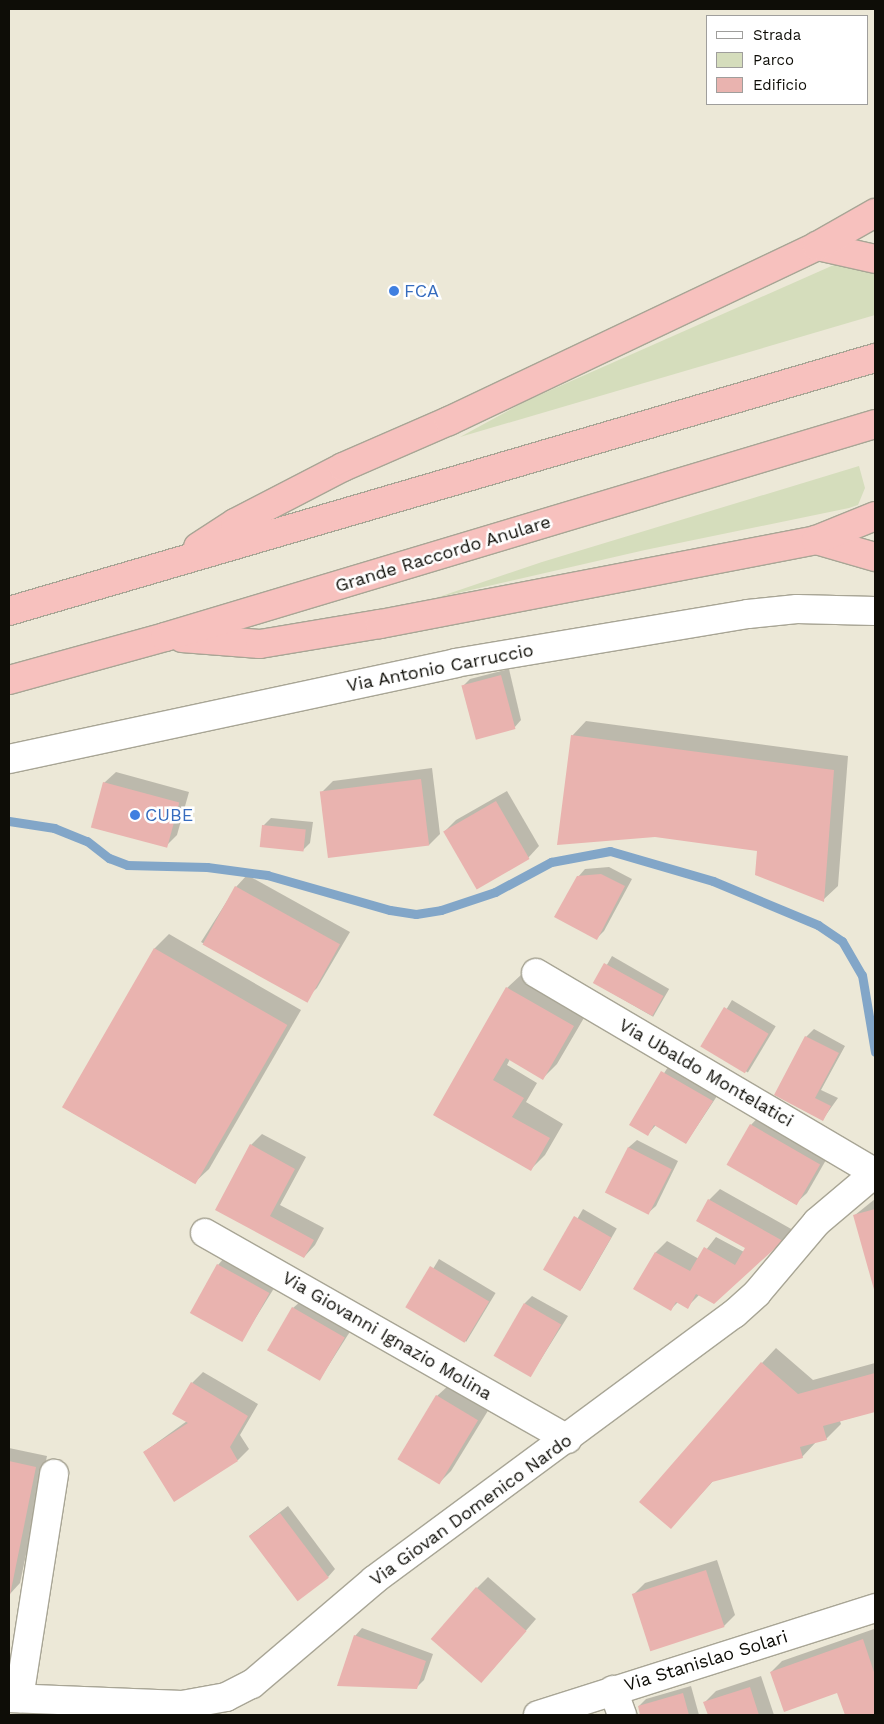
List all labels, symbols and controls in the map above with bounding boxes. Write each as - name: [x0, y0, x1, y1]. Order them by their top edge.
- legend: [706, 15, 869, 105]
- text: Strada: [753, 26, 801, 44]
- text: Parco: [753, 51, 794, 69]
- text: Edificio: [753, 76, 807, 94]
- place label: FCA: [404, 280, 439, 302]
- marker: FCA: [388, 285, 400, 297]
- street label: Grande Raccordo Anulare: [332, 511, 554, 597]
- street label: Via Antonio Carruccio: [344, 639, 536, 697]
- place label: CUBE: [145, 804, 193, 826]
- marker: CUBE: [129, 809, 141, 821]
- street label: Via Ubaldo Montelatici: [615, 1014, 797, 1132]
- street label: Via Giovanni Ignazio Molina: [278, 1267, 496, 1405]
- street label: Via Giovan Domenico Nardo: [366, 1429, 576, 1591]
- street label: Via Stanislao Solari: [621, 1626, 791, 1696]

